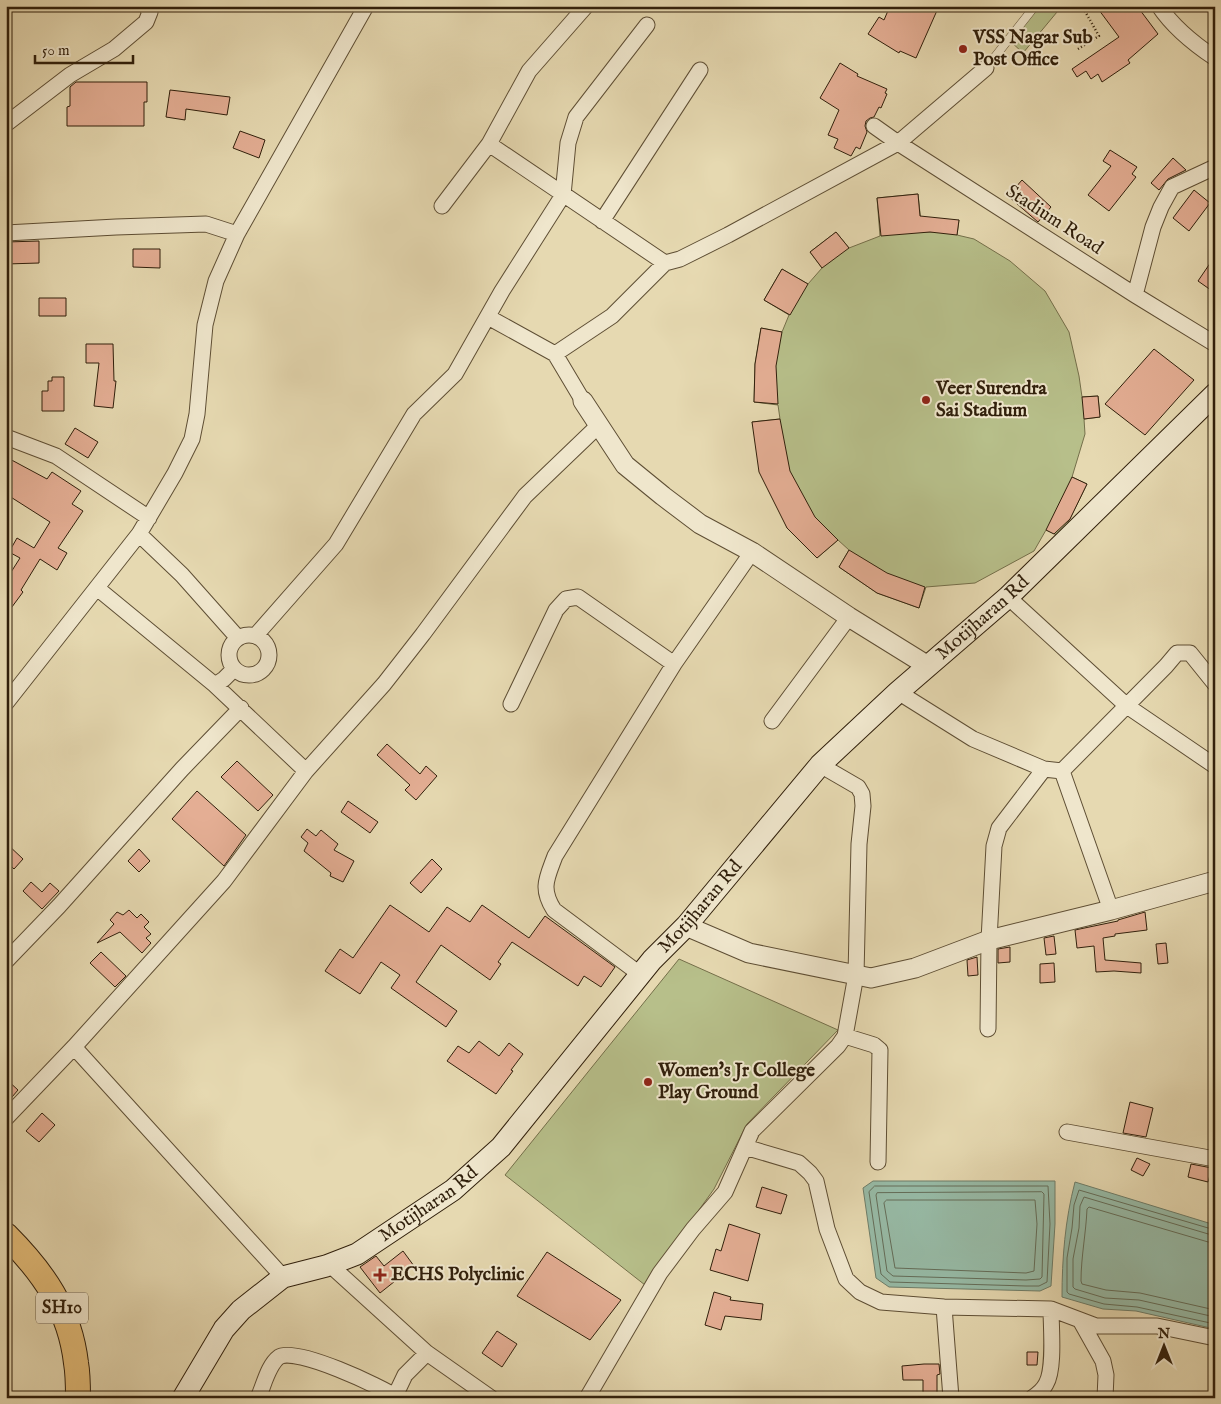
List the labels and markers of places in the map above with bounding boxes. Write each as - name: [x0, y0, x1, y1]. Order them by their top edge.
- place label: VSS Nagar Sub Post Office: [972, 26, 1093, 72]
- marker: VSS Nagar Sub Post Office: [957, 43, 969, 55]
- place label: Veer Surendra Sai Stadium: [935, 377, 1048, 423]
- marker: Veer Surendra Sai Stadium: [920, 394, 932, 406]
- place label: Women's Jr College Play Ground: [657, 1059, 815, 1105]
- marker: Women's Jr College Play Ground: [642, 1076, 654, 1088]
- place label: ECHS Polyclinic: [391, 1263, 525, 1287]
- marker: ECHS Polyclinic: [373, 1268, 387, 1282]

